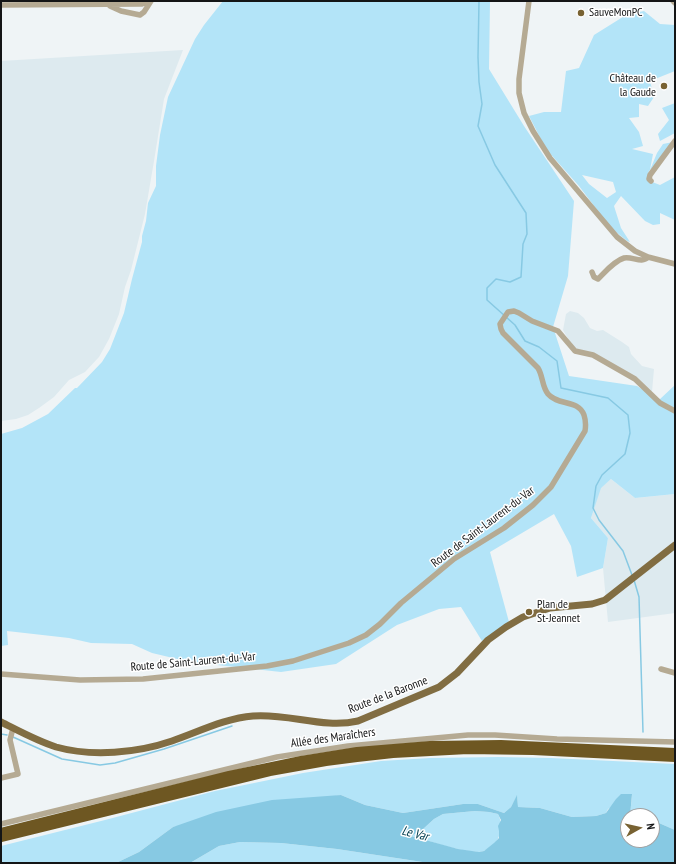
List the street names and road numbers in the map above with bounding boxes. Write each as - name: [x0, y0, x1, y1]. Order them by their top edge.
- street label: Route de Saint-Laurent-du-Var: [429, 484, 537, 570]
- street label: Route de Saint-Laurent-du-Var: [130, 649, 256, 675]
- street label: Route de la Baronne: [346, 673, 430, 717]
- street label: Allée des Maraîchers: [290, 725, 376, 751]

